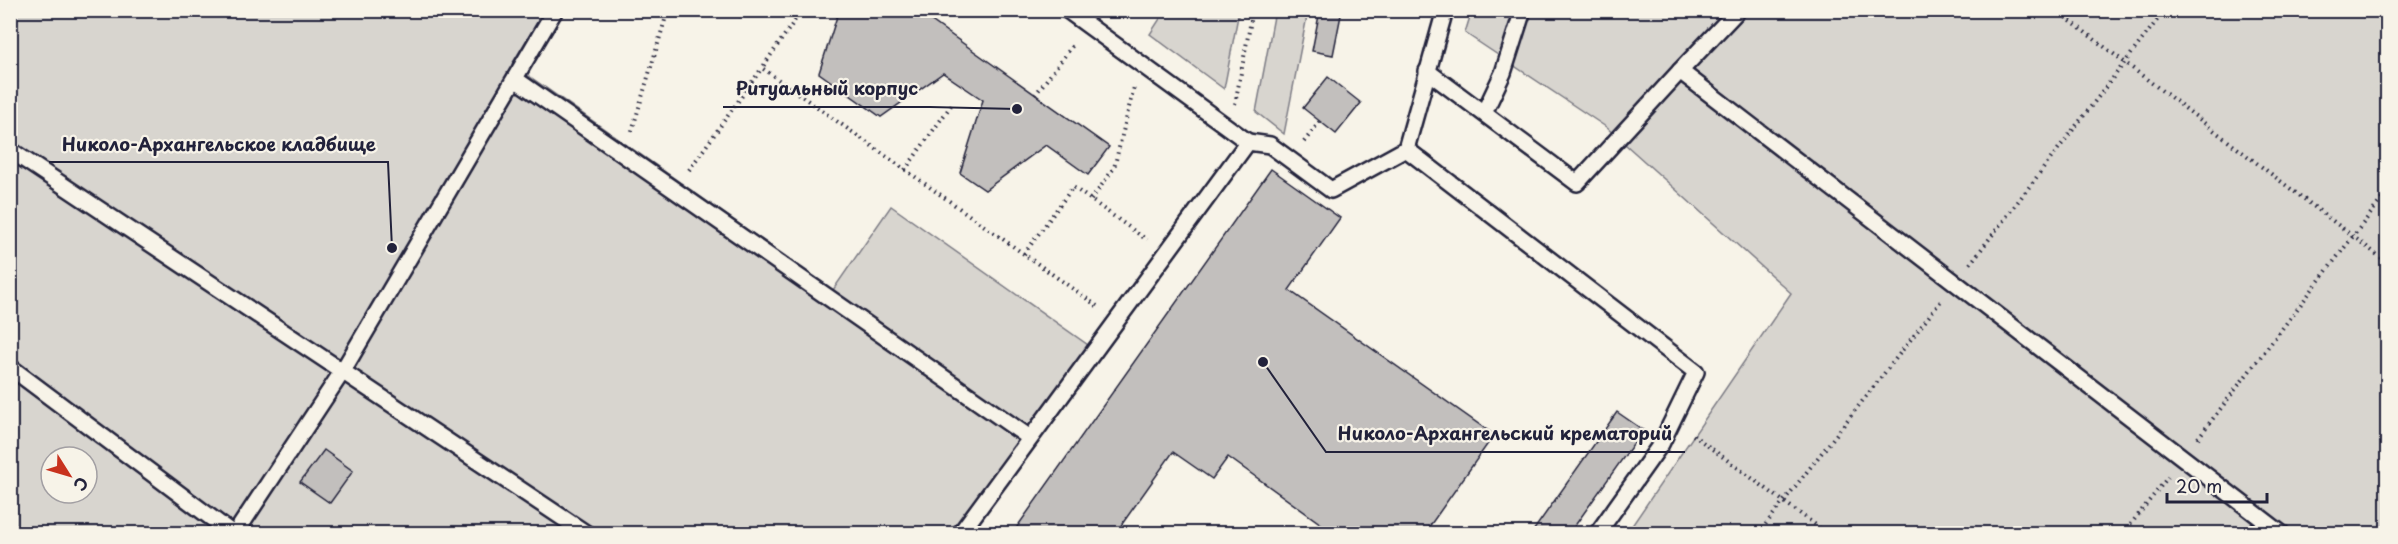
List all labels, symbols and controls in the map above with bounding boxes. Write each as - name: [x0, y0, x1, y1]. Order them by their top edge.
- callout: Ритуальный корпус: [723, 71, 930, 107]
- text: Ритуальный корпус: [736, 74, 918, 101]
- callout: Николо-Архангельское кладбище: [49, 126, 388, 162]
- text: Николо-Архангельское кладбище: [62, 130, 376, 157]
- callout: Николо-Архангельский крематорий: [1326, 416, 1685, 452]
- text: Николо-Архангельский крематорий: [1338, 419, 1672, 446]
- north arrow: [39, 445, 99, 505]
- scale bar: [2167, 466, 2268, 504]
- text: 20 m: [2176, 472, 2222, 499]
- text: С: [69, 473, 95, 497]

